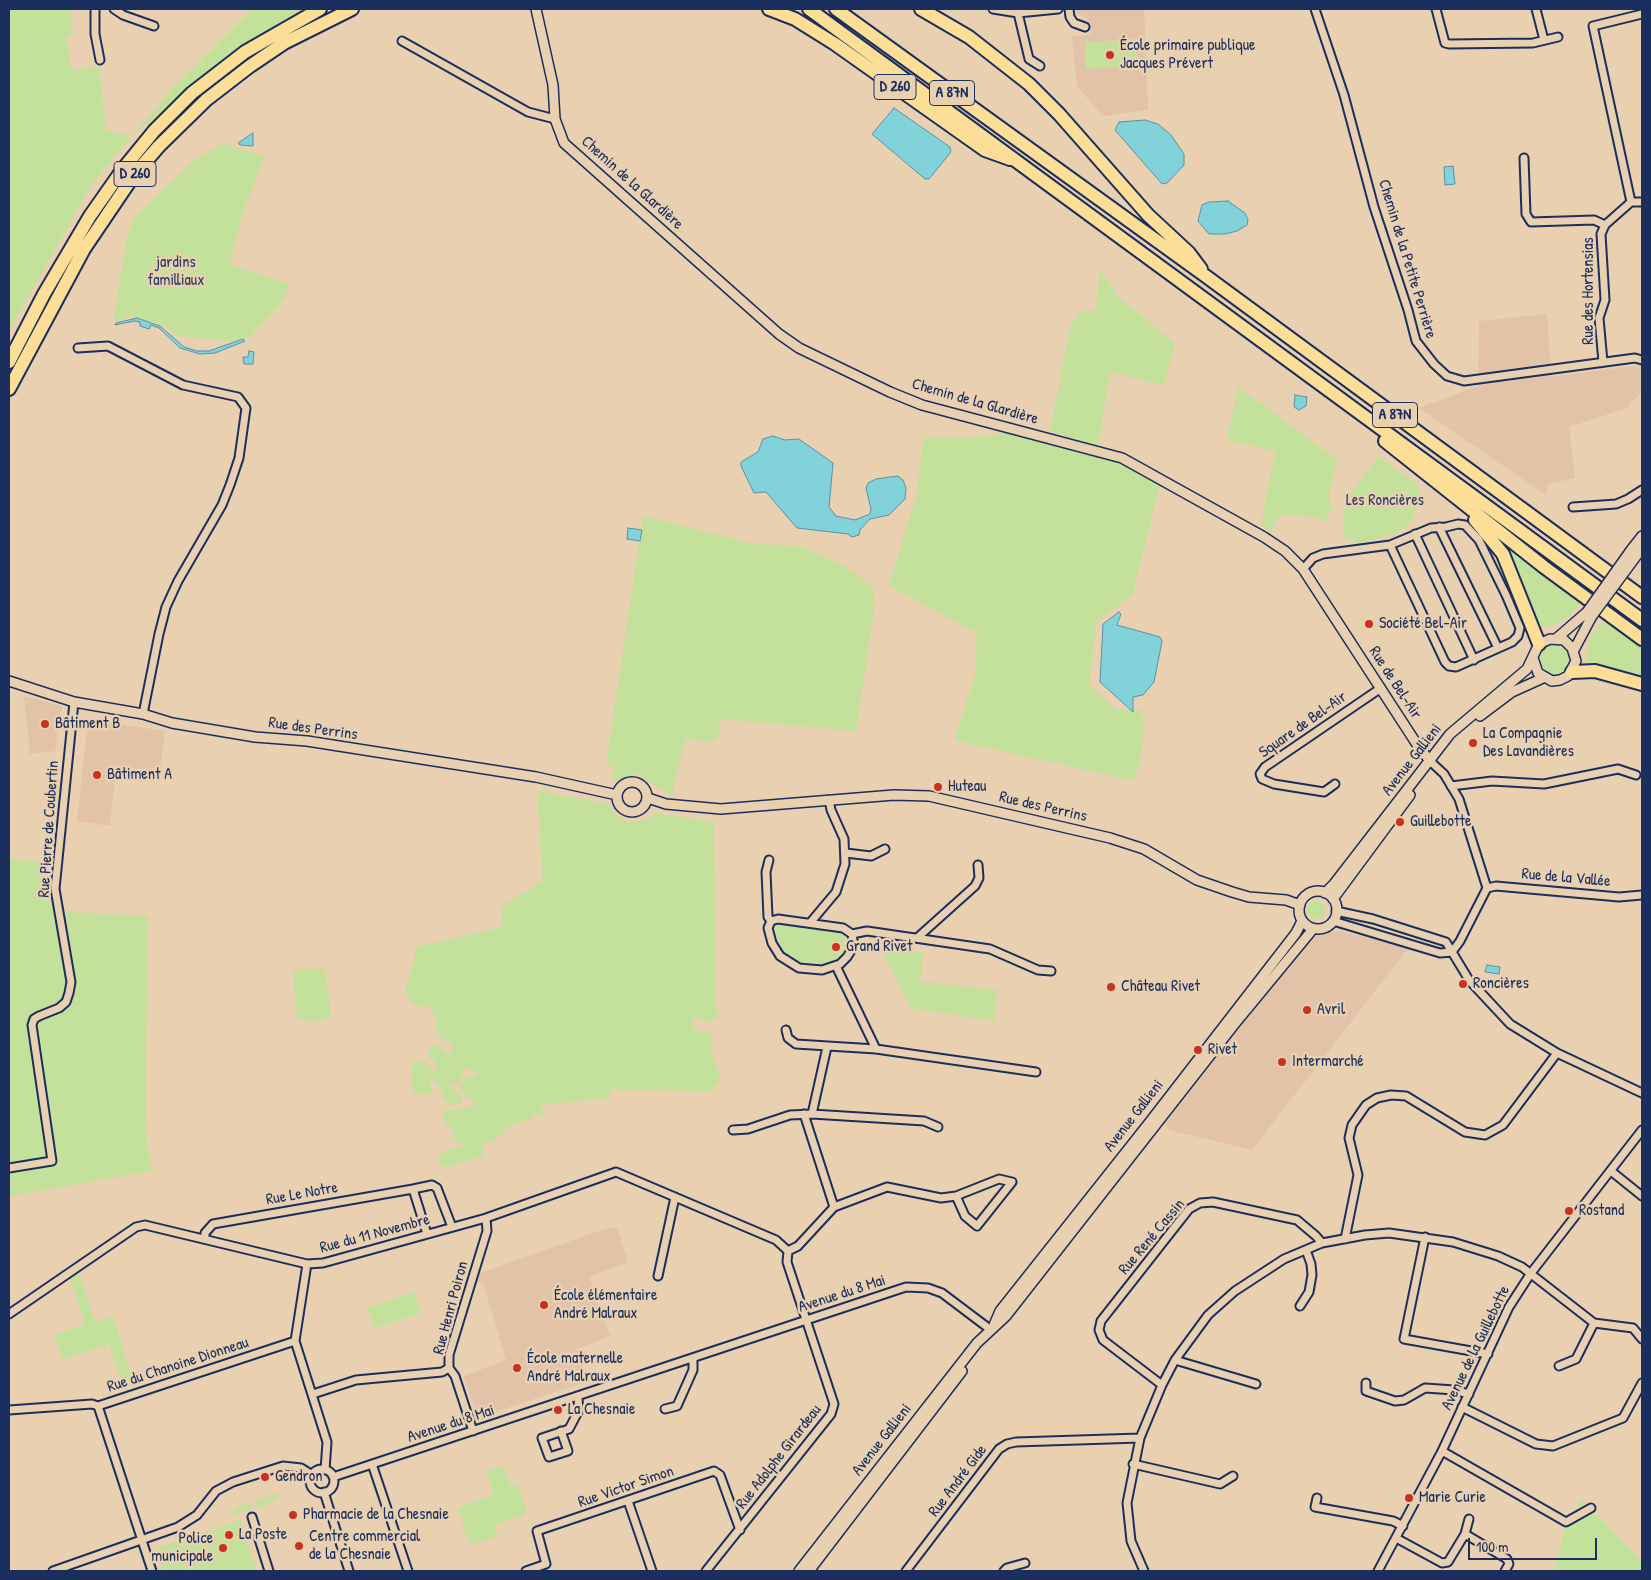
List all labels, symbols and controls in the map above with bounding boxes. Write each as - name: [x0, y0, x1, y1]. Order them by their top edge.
- place label: École primaire publique Jacques Prévert: [1120, 36, 1255, 74]
- marker: École primaire publique Jacques Prévert: [1104, 49, 1116, 61]
- road number: D 260: [874, 74, 916, 100]
- road number: A 87N: [930, 80, 974, 106]
- street label: Chemin de la Glardière: [577, 132, 687, 234]
- road number: D 260: [114, 162, 156, 186]
- street label: Chemin de la Petite Perrière: [1374, 177, 1440, 341]
- street label: Rue des Hortensias: [1579, 237, 1599, 345]
- park label: jardins familliaux: [148, 253, 204, 291]
- street label: Chemin de la Glardière: [909, 375, 1041, 429]
- road number: A 87N: [1372, 402, 1418, 428]
- park label: Les Roncières: [1346, 491, 1424, 511]
- place label: Société Bel-Air: [1379, 614, 1467, 634]
- marker: Société Bel-Air: [1363, 618, 1375, 630]
- street label: Rue de Bel-Air: [1364, 643, 1426, 723]
- street label: Square de Bel-Air: [1255, 688, 1351, 762]
- street label: Rue des Perrins: [267, 713, 359, 745]
- place label: Bâtiment B: [55, 714, 120, 734]
- marker: Bâtiment B: [39, 718, 51, 730]
- street label: Avenue Gallieni: [1378, 720, 1446, 800]
- place label: La Compagnie Des Lavandières: [1483, 724, 1574, 762]
- marker: La Compagnie Des Lavandières: [1467, 737, 1479, 749]
- street label: Rue Pierre de Coubertin: [35, 760, 63, 898]
- place label: Bâtiment A: [107, 765, 172, 785]
- marker: Bâtiment A: [91, 769, 103, 781]
- place label: Huteau: [948, 777, 986, 797]
- marker: Huteau: [932, 781, 944, 793]
- street label: Rue des Perrins: [997, 788, 1089, 826]
- place label: Guillebotte: [1410, 812, 1471, 832]
- marker: Guillebotte: [1394, 816, 1406, 828]
- street label: Rue de la Vallée: [1521, 865, 1611, 891]
- place label: Grand Rivet: [846, 937, 912, 957]
- marker: Grand Rivet: [830, 941, 842, 953]
- place label: Roncières: [1473, 974, 1529, 994]
- place label: Château Rivet: [1121, 977, 1200, 997]
- marker: Roncières: [1457, 978, 1469, 990]
- marker: Château Rivet: [1105, 981, 1117, 993]
- place label: Avril: [1317, 1000, 1345, 1020]
- marker: Avril: [1301, 1004, 1313, 1016]
- place label: Rivet: [1208, 1040, 1237, 1060]
- marker: Rivet: [1192, 1044, 1204, 1056]
- place label: Intermarché: [1292, 1052, 1364, 1072]
- marker: Intermarché: [1276, 1056, 1288, 1068]
- street label: Avenue Gallieni: [1100, 1076, 1168, 1156]
- street label: Rue Le Notre: [265, 1178, 339, 1210]
- street label: Rue René Cassin: [1115, 1195, 1189, 1279]
- place label: Rostand: [1579, 1201, 1624, 1221]
- marker: Rostand: [1563, 1205, 1575, 1217]
- street label: Rue du 11 Novembre: [318, 1210, 432, 1258]
- street label: Rue Henri Poiron: [429, 1259, 473, 1357]
- street label: Avenue du 8 Mai: [796, 1271, 888, 1317]
- street label: Avenue de la Guillebotte: [1438, 1283, 1514, 1413]
- place label: École élémentaire André Malraux: [554, 1286, 657, 1324]
- marker: École élémentaire André Malraux: [538, 1299, 550, 1311]
- street label: Rue du Chanoine Dionneau: [105, 1333, 251, 1397]
- place label: École maternelle André Malraux: [527, 1349, 623, 1387]
- marker: École maternelle André Malraux: [511, 1362, 523, 1374]
- place label: La Chesnaie: [568, 1400, 635, 1420]
- street label: Avenue Gallieni: [848, 1400, 916, 1480]
- street label: Avenue du 8 Mai: [405, 1401, 497, 1447]
- street label: Rue Adolphe Girardeau: [732, 1401, 826, 1513]
- marker: La Chesnaie: [552, 1404, 564, 1416]
- street label: Rue André Gide: [925, 1441, 991, 1521]
- street label: Rue Victor Simon: [576, 1462, 676, 1512]
- place label: Gendron: [275, 1467, 322, 1487]
- marker: Gendron: [259, 1471, 271, 1483]
- place label: Marie Curie: [1419, 1488, 1486, 1508]
- marker: Marie Curie: [1403, 1492, 1415, 1504]
- place label: Pharmacie de la Chesnaie: [303, 1505, 449, 1525]
- marker: Pharmacie de la Chesnaie: [287, 1509, 299, 1521]
- place label: La Poste: [239, 1525, 287, 1545]
- place label: Centre commercial de la Chesnaie: [309, 1527, 420, 1565]
- scale bar: [1471, 1528, 1600, 1560]
- place label: Police municipale: [151, 1529, 213, 1567]
- marker: La Poste: [223, 1529, 235, 1541]
- text: 100 m: [1476, 1536, 1509, 1557]
- marker: Centre commercial de la Chesnaie: [293, 1540, 305, 1552]
- marker: Police municipale: [217, 1542, 229, 1554]

